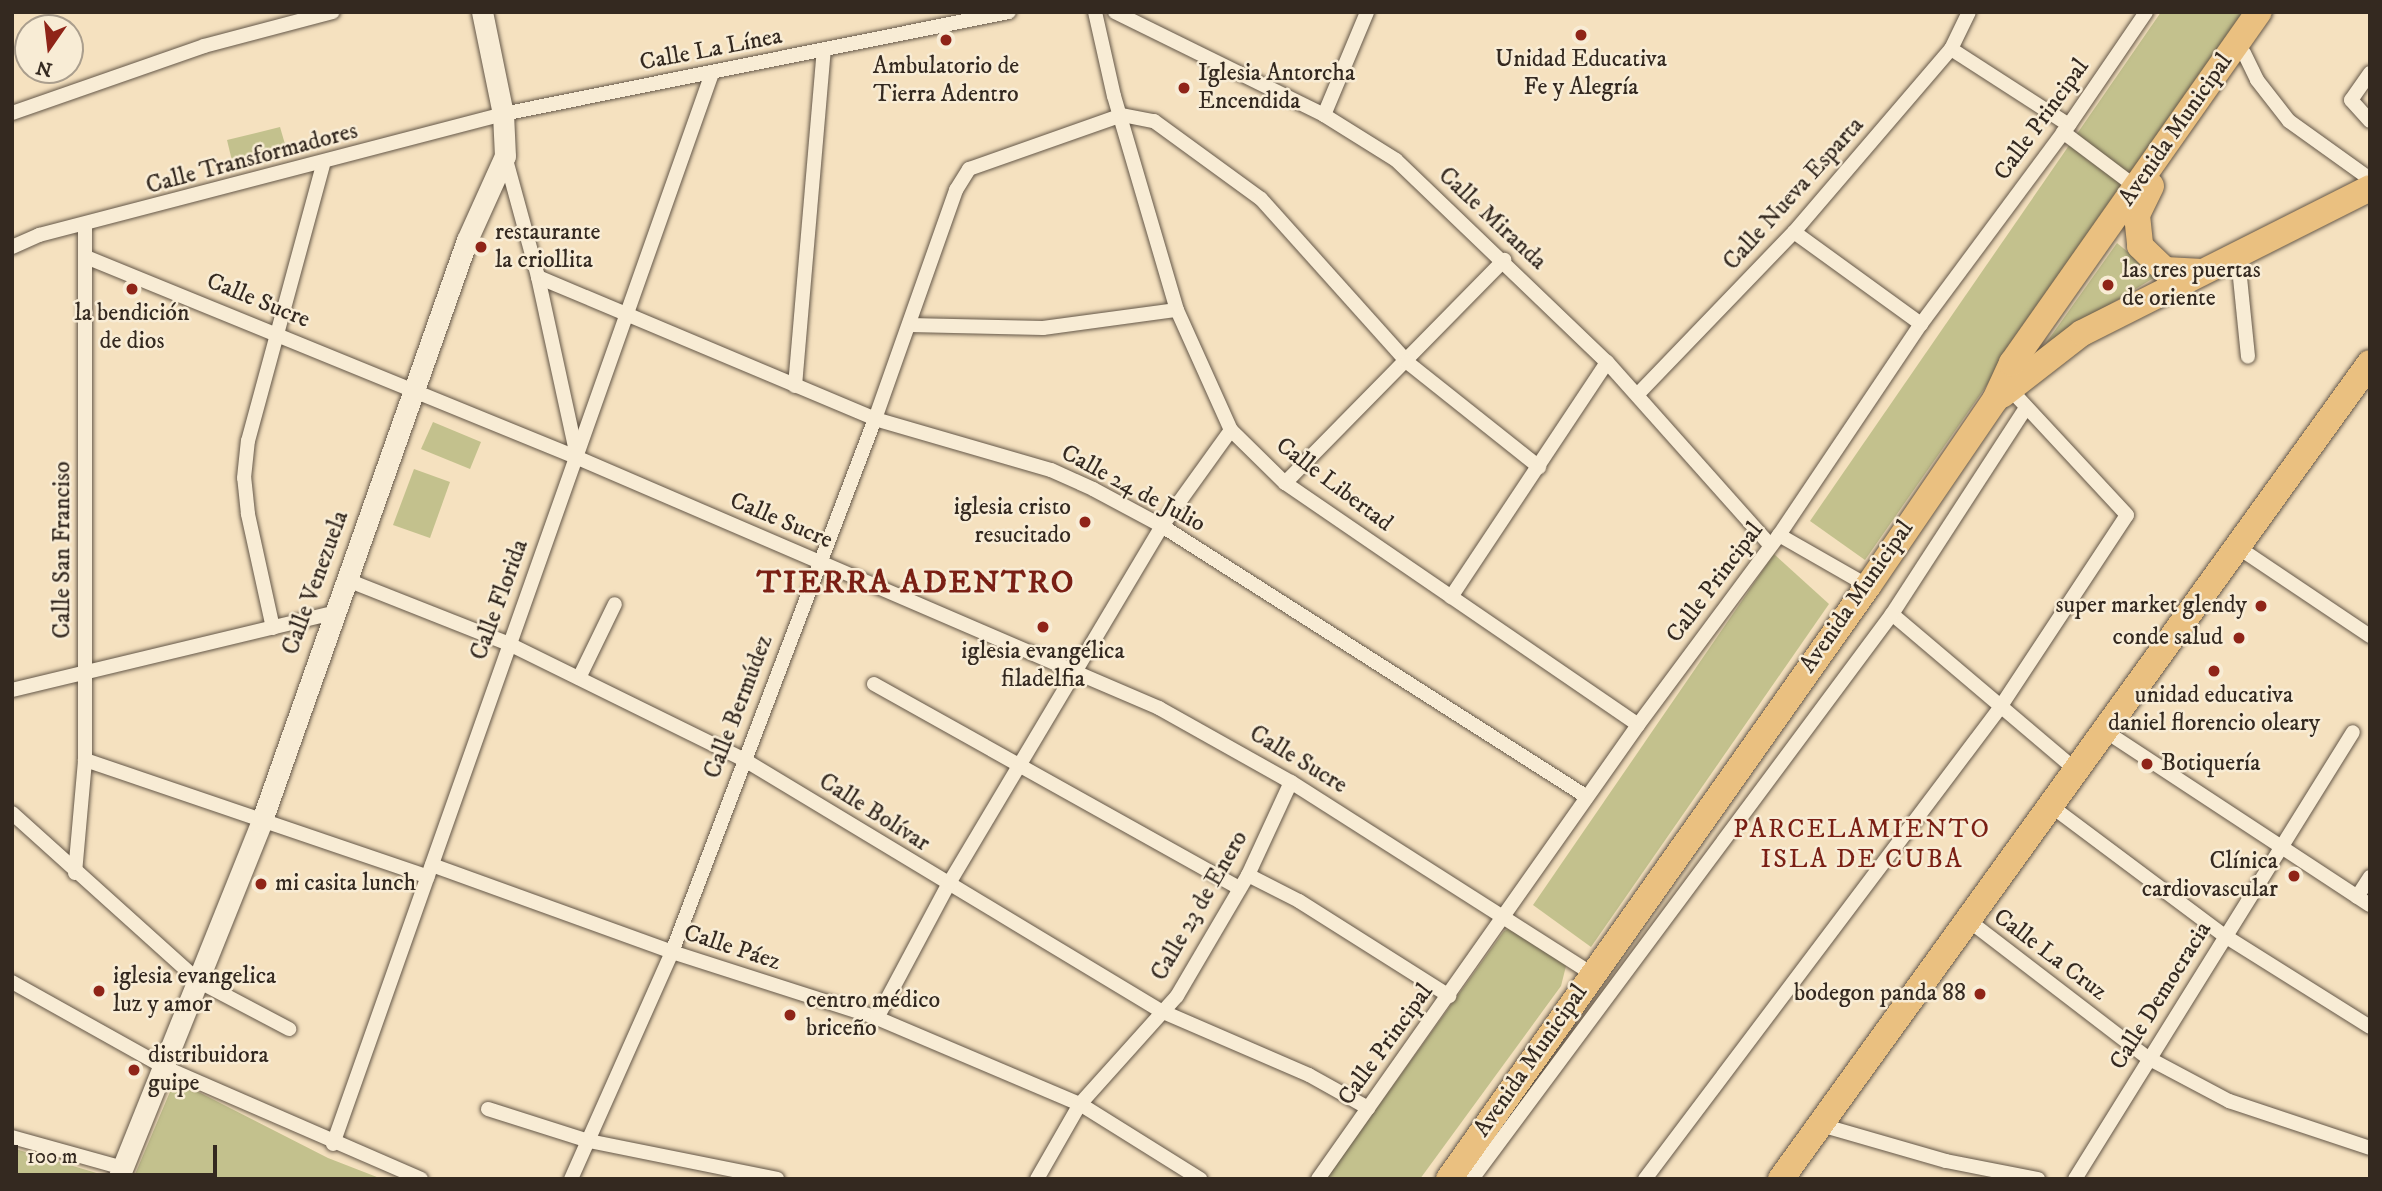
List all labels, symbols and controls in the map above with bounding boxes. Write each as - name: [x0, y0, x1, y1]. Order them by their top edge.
- north arrow: [14, 14, 84, 84]
- street label: Calle La Línea: [637, 22, 785, 78]
- marker: Unidad Educativa Fe y Alegría: [1573, 27, 1589, 43]
- marker: Ambulatorio de Tierra Adentro: [936, 30, 956, 50]
- place label: Unidad Educativa Fe y Alegría: [1495, 46, 1667, 102]
- street label: Avenida Municipal: [2113, 48, 2239, 212]
- place label: Ambulatorio de Tierra Adentro: [873, 53, 1019, 109]
- street label: Calle Principal: [1988, 54, 2096, 186]
- text: N: [34, 55, 55, 81]
- place label: Iglesia Antorcha Encendida: [1198, 60, 1355, 116]
- marker: Iglesia Antorcha Encendida: [1176, 80, 1192, 96]
- street label: Calle Nueva Esparta: [1718, 111, 1870, 277]
- street label: Calle Transformadores: [143, 117, 361, 201]
- street label: Calle Miranda: [1432, 162, 1552, 276]
- place label: restaurante la criollita: [495, 219, 601, 275]
- marker: restaurante la criollita: [473, 239, 489, 255]
- place label: las tres puertas de oriente: [2122, 257, 2261, 313]
- street label: Calle Sucre: [202, 267, 314, 335]
- marker: las tres puertas de oriente: [2100, 277, 2116, 293]
- marker: la bendición de dios: [124, 281, 140, 297]
- place label: la bendición de dios: [74, 300, 190, 356]
- street label: Calle Libertad: [1270, 432, 1398, 538]
- street label: Calle 24 de Julio: [1056, 439, 1210, 539]
- street label: Calle San Franciso: [49, 461, 77, 639]
- street label: Calle Sucre: [725, 486, 837, 556]
- place label: iglesia cristo resucitado: [954, 494, 1071, 550]
- street label: Calle Venezuela: [277, 507, 355, 659]
- marker: iglesia cristo resucitado: [1077, 514, 1093, 530]
- street label: Avenida Municipal: [1794, 515, 1920, 679]
- street label: Calle Principal: [1660, 517, 1770, 649]
- street label: Calle Florida: [465, 536, 535, 664]
- district label: TIERRA ADENTRO: [758, 564, 1074, 602]
- place label: super market glendy: [2055, 592, 2247, 620]
- marker: super market glendy: [2253, 598, 2269, 614]
- marker: iglesia evangélica filadelfia: [1035, 619, 1051, 635]
- place label: conde salud: [2113, 624, 2223, 652]
- marker: conde salud: [2229, 628, 2249, 648]
- street label: Calle Bermúdez: [698, 631, 780, 783]
- place label: iglesia evangélica filadelfia: [961, 638, 1125, 694]
- marker: unidad educativa daniel florencio oleary: [2206, 663, 2222, 679]
- place label: unidad educativa daniel florencio oleary: [2108, 682, 2320, 738]
- street label: Calle Sucre: [1244, 720, 1352, 800]
- place label: Botiquería: [2161, 750, 2260, 778]
- marker: Botiquería: [2139, 756, 2155, 772]
- street label: Calle Bolívar: [813, 768, 935, 858]
- district label: PARCELAMIENTO ISLA DE CUBA: [1735, 814, 1989, 876]
- street label: Calle 23 de Enero: [1145, 826, 1255, 986]
- place label: Clínica cardiovascular: [2142, 848, 2278, 904]
- marker: Clínica cardiovascular: [2284, 866, 2304, 886]
- place label: mi casita lunch: [275, 870, 416, 898]
- marker: mi casita lunch: [253, 876, 269, 892]
- street label: Calle La Cruz: [1987, 903, 2113, 1007]
- street label: Calle Democracia: [2104, 917, 2218, 1075]
- street label: Calle Páez: [680, 919, 784, 977]
- place label: iglesia evangelica luz y amor: [113, 963, 276, 1019]
- street label: Calle Principal: [1332, 979, 1440, 1111]
- street label: Avenida Municipal: [1468, 979, 1594, 1143]
- place label: bodegon panda 88: [1794, 980, 1966, 1008]
- marker: iglesia evangelica luz y amor: [91, 983, 107, 999]
- marker: bodegon panda 88: [1972, 986, 1988, 1002]
- place label: centro médico briceño: [806, 987, 940, 1043]
- marker: centro médico briceño: [780, 1005, 800, 1025]
- place label: distribuidora guipe: [148, 1042, 269, 1098]
- marker: distribuidora guipe: [126, 1062, 142, 1078]
- scale bar: [18, 1132, 220, 1176]
- text: 100 m: [27, 1144, 78, 1170]

